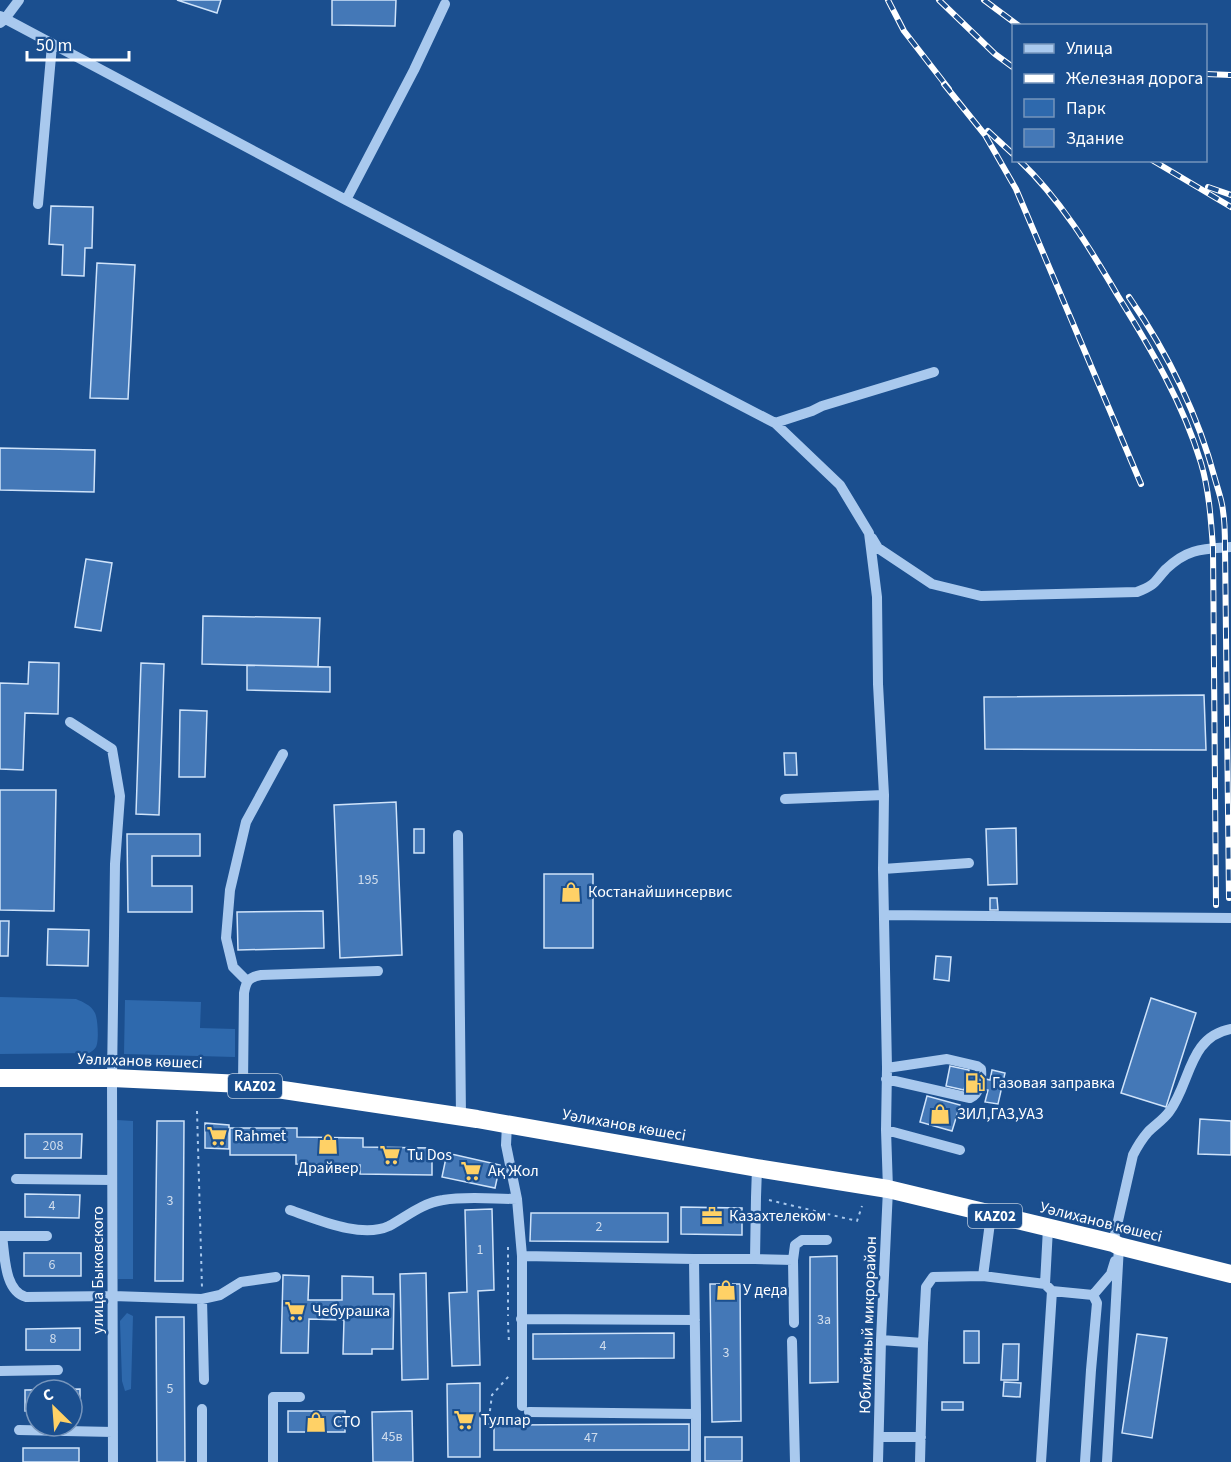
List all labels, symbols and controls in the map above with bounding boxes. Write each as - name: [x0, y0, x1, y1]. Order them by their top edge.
- scale bar: [27, 24, 129, 62]
- legend: [1012, 24, 1207, 162]
- text: 50 m: [36, 33, 72, 58]
- text: Улица: [1066, 36, 1113, 61]
- text: Железная дорога: [1066, 66, 1203, 91]
- text: Парк: [1066, 96, 1106, 121]
- text: Здание: [1066, 126, 1124, 151]
- house number: 195: [358, 870, 378, 890]
- shop icon: Костанайшинсервис: [559, 880, 583, 904]
- place label: Костанайшинсервис: [588, 881, 732, 903]
- street label: Уәлиханов көшесі: [77, 1048, 203, 1074]
- fuel station icon: Газовая заправка: [963, 1071, 987, 1095]
- place label: Газовая заправка: [992, 1072, 1115, 1094]
- road number: KАZ02: [228, 1074, 282, 1098]
- shop icon: ЗИЛ,ГАЗ,УАЗ: [928, 1102, 952, 1126]
- street label: Уәлиханов көшесі: [560, 1103, 688, 1147]
- place label: ЗИЛ,ГАЗ,УАЗ: [957, 1103, 1044, 1125]
- supermarket icon: Rahmet: [205, 1124, 229, 1148]
- place label: Rahmet: [234, 1125, 287, 1147]
- shop icon: Драйвер: [316, 1132, 340, 1156]
- house number: 208: [43, 1136, 63, 1156]
- supermarket icon: Tu Dos: [378, 1143, 402, 1167]
- place label: Tu Dos: [407, 1144, 452, 1166]
- place label: Драйвер: [297, 1157, 359, 1179]
- supermarket icon: Ақ Жол: [459, 1159, 483, 1183]
- place label: Ақ Жол: [488, 1160, 539, 1182]
- house number: 3: [167, 1191, 174, 1211]
- house number: 4: [49, 1196, 56, 1216]
- street label: Уәлиханов көшесі: [1038, 1196, 1164, 1248]
- office icon: Казахтелеком: [700, 1204, 724, 1228]
- road number: KАZ02: [968, 1204, 1022, 1228]
- place label: Казахтелеком: [729, 1205, 826, 1227]
- street label: улица Быковского: [87, 1206, 109, 1334]
- house number: 2: [596, 1217, 603, 1237]
- street label: Юбилейный микрорайон: [854, 1236, 882, 1414]
- house number: 1: [477, 1240, 484, 1260]
- house number: 6: [49, 1255, 56, 1275]
- shop icon: У деда: [714, 1278, 738, 1302]
- place label: У деда: [743, 1279, 788, 1301]
- supermarket icon: Чебурашка: [283, 1299, 307, 1323]
- place label: Чебурашка: [312, 1300, 390, 1322]
- house number: 3а: [817, 1310, 831, 1330]
- house number: 8: [50, 1329, 57, 1349]
- house number: 4: [600, 1336, 607, 1356]
- house number: 3: [723, 1343, 730, 1363]
- north arrow: [24, 1378, 84, 1438]
- house number: 5: [167, 1379, 174, 1399]
- text: С: [39, 1383, 57, 1407]
- supermarket icon: Тулпар: [452, 1408, 476, 1432]
- place label: Тулпар: [481, 1409, 531, 1431]
- shop icon: СТО: [304, 1410, 328, 1434]
- place label: СТО: [333, 1411, 361, 1433]
- house number: 45в: [381, 1427, 403, 1447]
- house number: 47: [584, 1428, 598, 1448]

